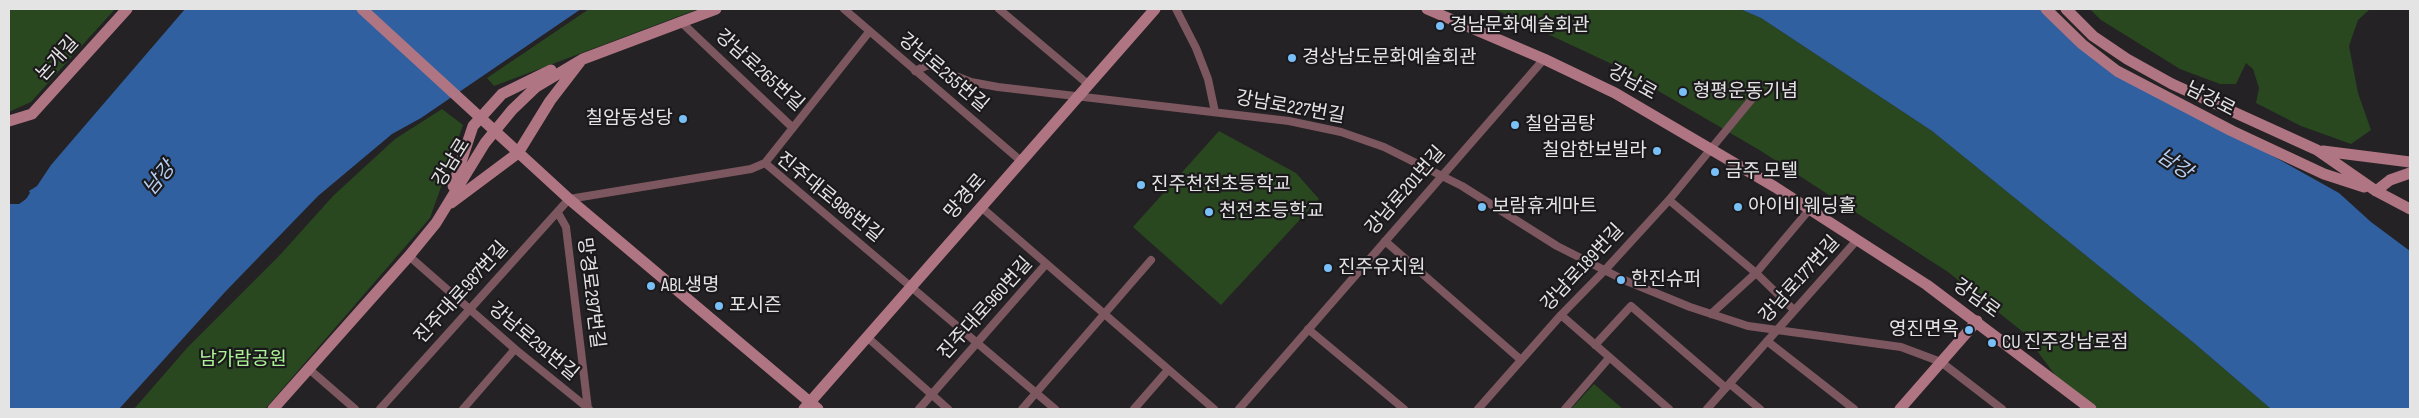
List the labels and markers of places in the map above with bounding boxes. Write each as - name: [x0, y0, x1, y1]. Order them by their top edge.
- place label: 경남문화예술회관: [1450, 15, 1590, 37]
- marker: 경남문화예술회관: [1434, 20, 1446, 32]
- place label: 경상남도문화예술회관: [1302, 47, 1477, 69]
- marker: 경상남도문화예술회관: [1286, 52, 1298, 64]
- place label: 형평운동기념: [1693, 81, 1798, 103]
- marker: 형평운동기념: [1677, 86, 1689, 98]
- place label: 칠암동성당: [586, 108, 673, 130]
- marker: 칠암동성당: [677, 113, 689, 125]
- place label: 칠암곰탕: [1525, 114, 1595, 136]
- marker: 칠암곰탕: [1509, 119, 1521, 131]
- place label: 칠암한보빌라: [1542, 140, 1647, 162]
- marker: 칠암한보빌라: [1651, 145, 1663, 157]
- place label: 금주 모텔: [1725, 161, 1798, 183]
- marker: 금주 모텔: [1709, 166, 1721, 178]
- place label: 진주천전초등학교: [1151, 174, 1291, 196]
- marker: 진주천전초등학교: [1135, 179, 1147, 191]
- place label: 보람휴게마트: [1492, 196, 1597, 218]
- place label: 아이비 웨딩홀: [1748, 196, 1856, 218]
- place label: 천전초등학교: [1219, 201, 1324, 223]
- marker: 보람휴게마트: [1476, 201, 1488, 213]
- marker: 아이비 웨딩홀: [1732, 201, 1744, 213]
- marker: 천전초등학교: [1203, 206, 1215, 218]
- place label: 진주유치원: [1338, 257, 1425, 279]
- marker: 진주유치원: [1322, 262, 1334, 274]
- place label: 한진슈퍼: [1631, 269, 1701, 291]
- marker: 한진슈퍼: [1615, 274, 1627, 286]
- place label: ABL생명: [661, 275, 720, 297]
- marker: ABL생명: [645, 280, 657, 292]
- place label: 포시즌: [729, 295, 781, 317]
- marker: 포시즌: [713, 300, 725, 312]
- place label: 영진면옥: [1889, 319, 1959, 341]
- marker: 영진면옥: [1963, 324, 1975, 336]
- place label: CU 진주강남로점: [2002, 332, 2129, 354]
- marker: CU 진주강남로점: [1986, 337, 1998, 349]

